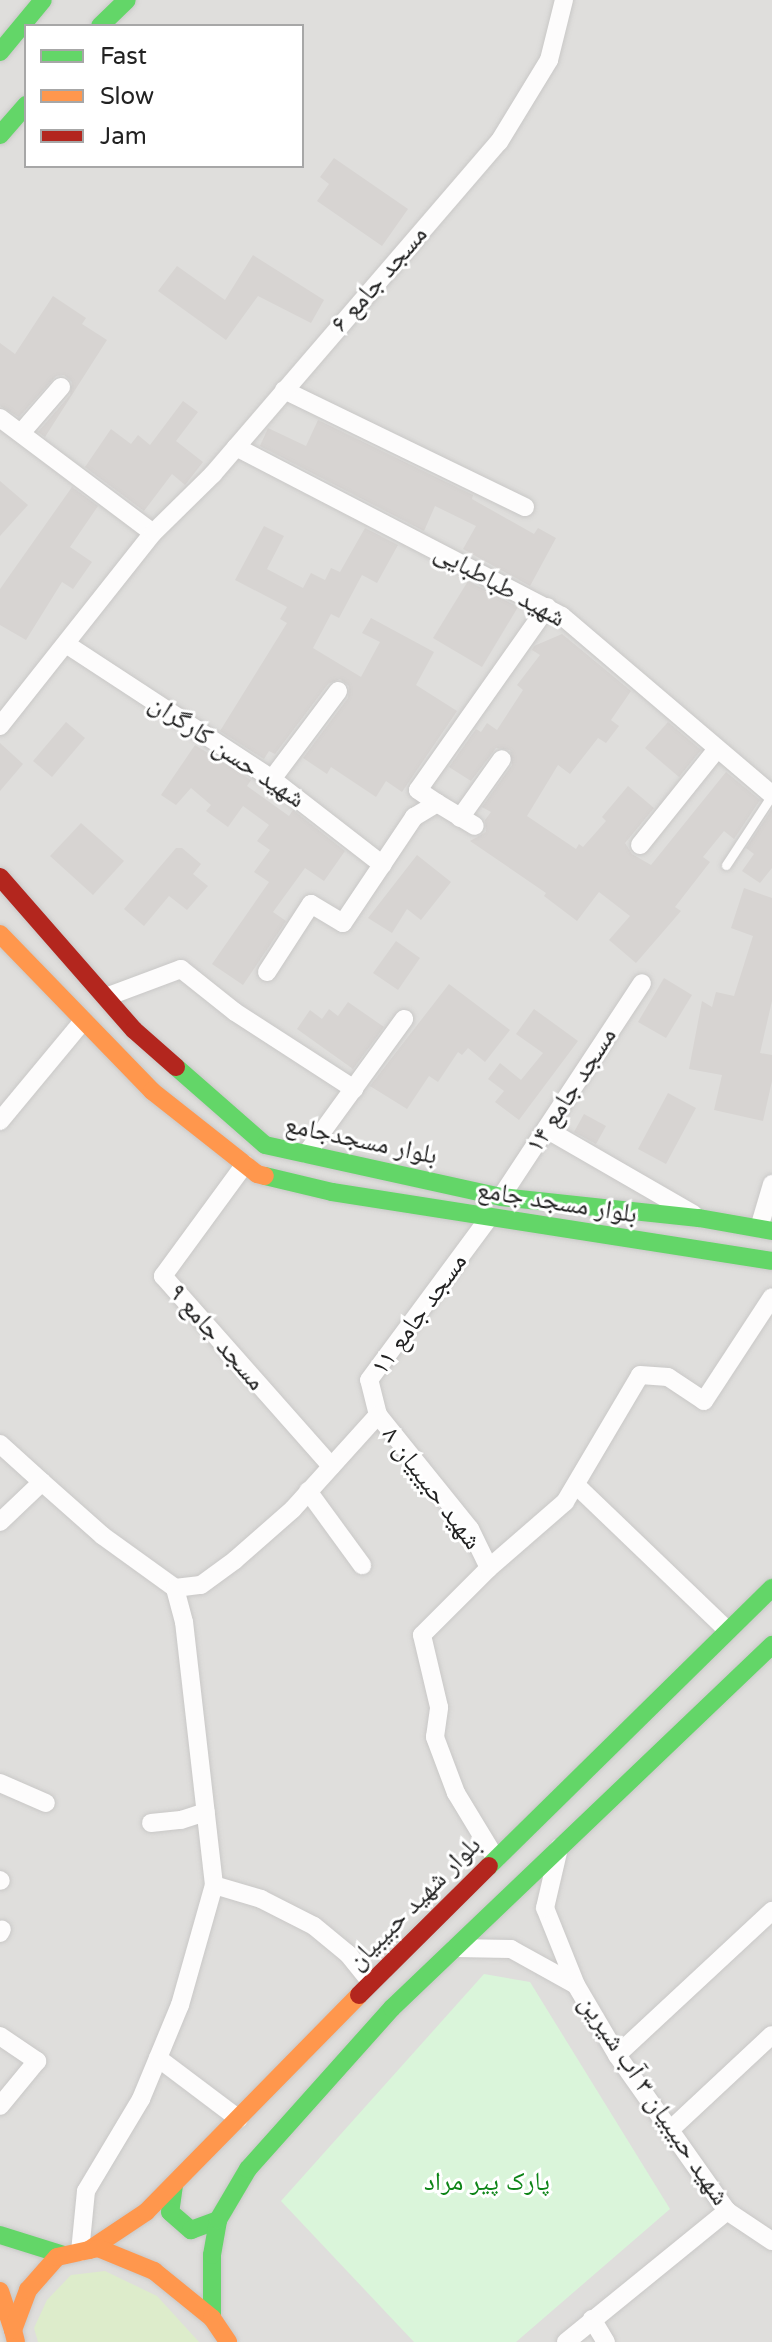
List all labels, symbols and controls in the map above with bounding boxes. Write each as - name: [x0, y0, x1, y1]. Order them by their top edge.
- legend: [24, 24, 304, 168]
- text: Fast: [100, 42, 147, 71]
- text: Slow: [100, 82, 154, 111]
- text: Jam: [100, 122, 147, 151]
- street label: مسجد جامع ۶: [324, 219, 434, 339]
- street label: شهید طباطبایی: [429, 536, 571, 634]
- street label: شهید حسن کارگران: [143, 687, 311, 815]
- street label: مسجد جامع ۱۴: [519, 1022, 623, 1158]
- street label: بلوار مسجدجامع: [282, 1109, 440, 1171]
- street label: بلوار مسجد جامع: [475, 1174, 639, 1230]
- street label: مسجد جامع ۱۱: [364, 1247, 474, 1381]
- street label: مسجد جامع ۹: [162, 1277, 272, 1397]
- street label: شهید حبیبیان ۸: [376, 1420, 488, 1556]
- street label: بلوار شهید حبیبیان: [341, 1830, 487, 1976]
- street label: شهید حبیبیان ۳ آب شیرین: [572, 1989, 736, 2211]
- park label: پارک پیر مراد: [424, 2166, 550, 2198]

